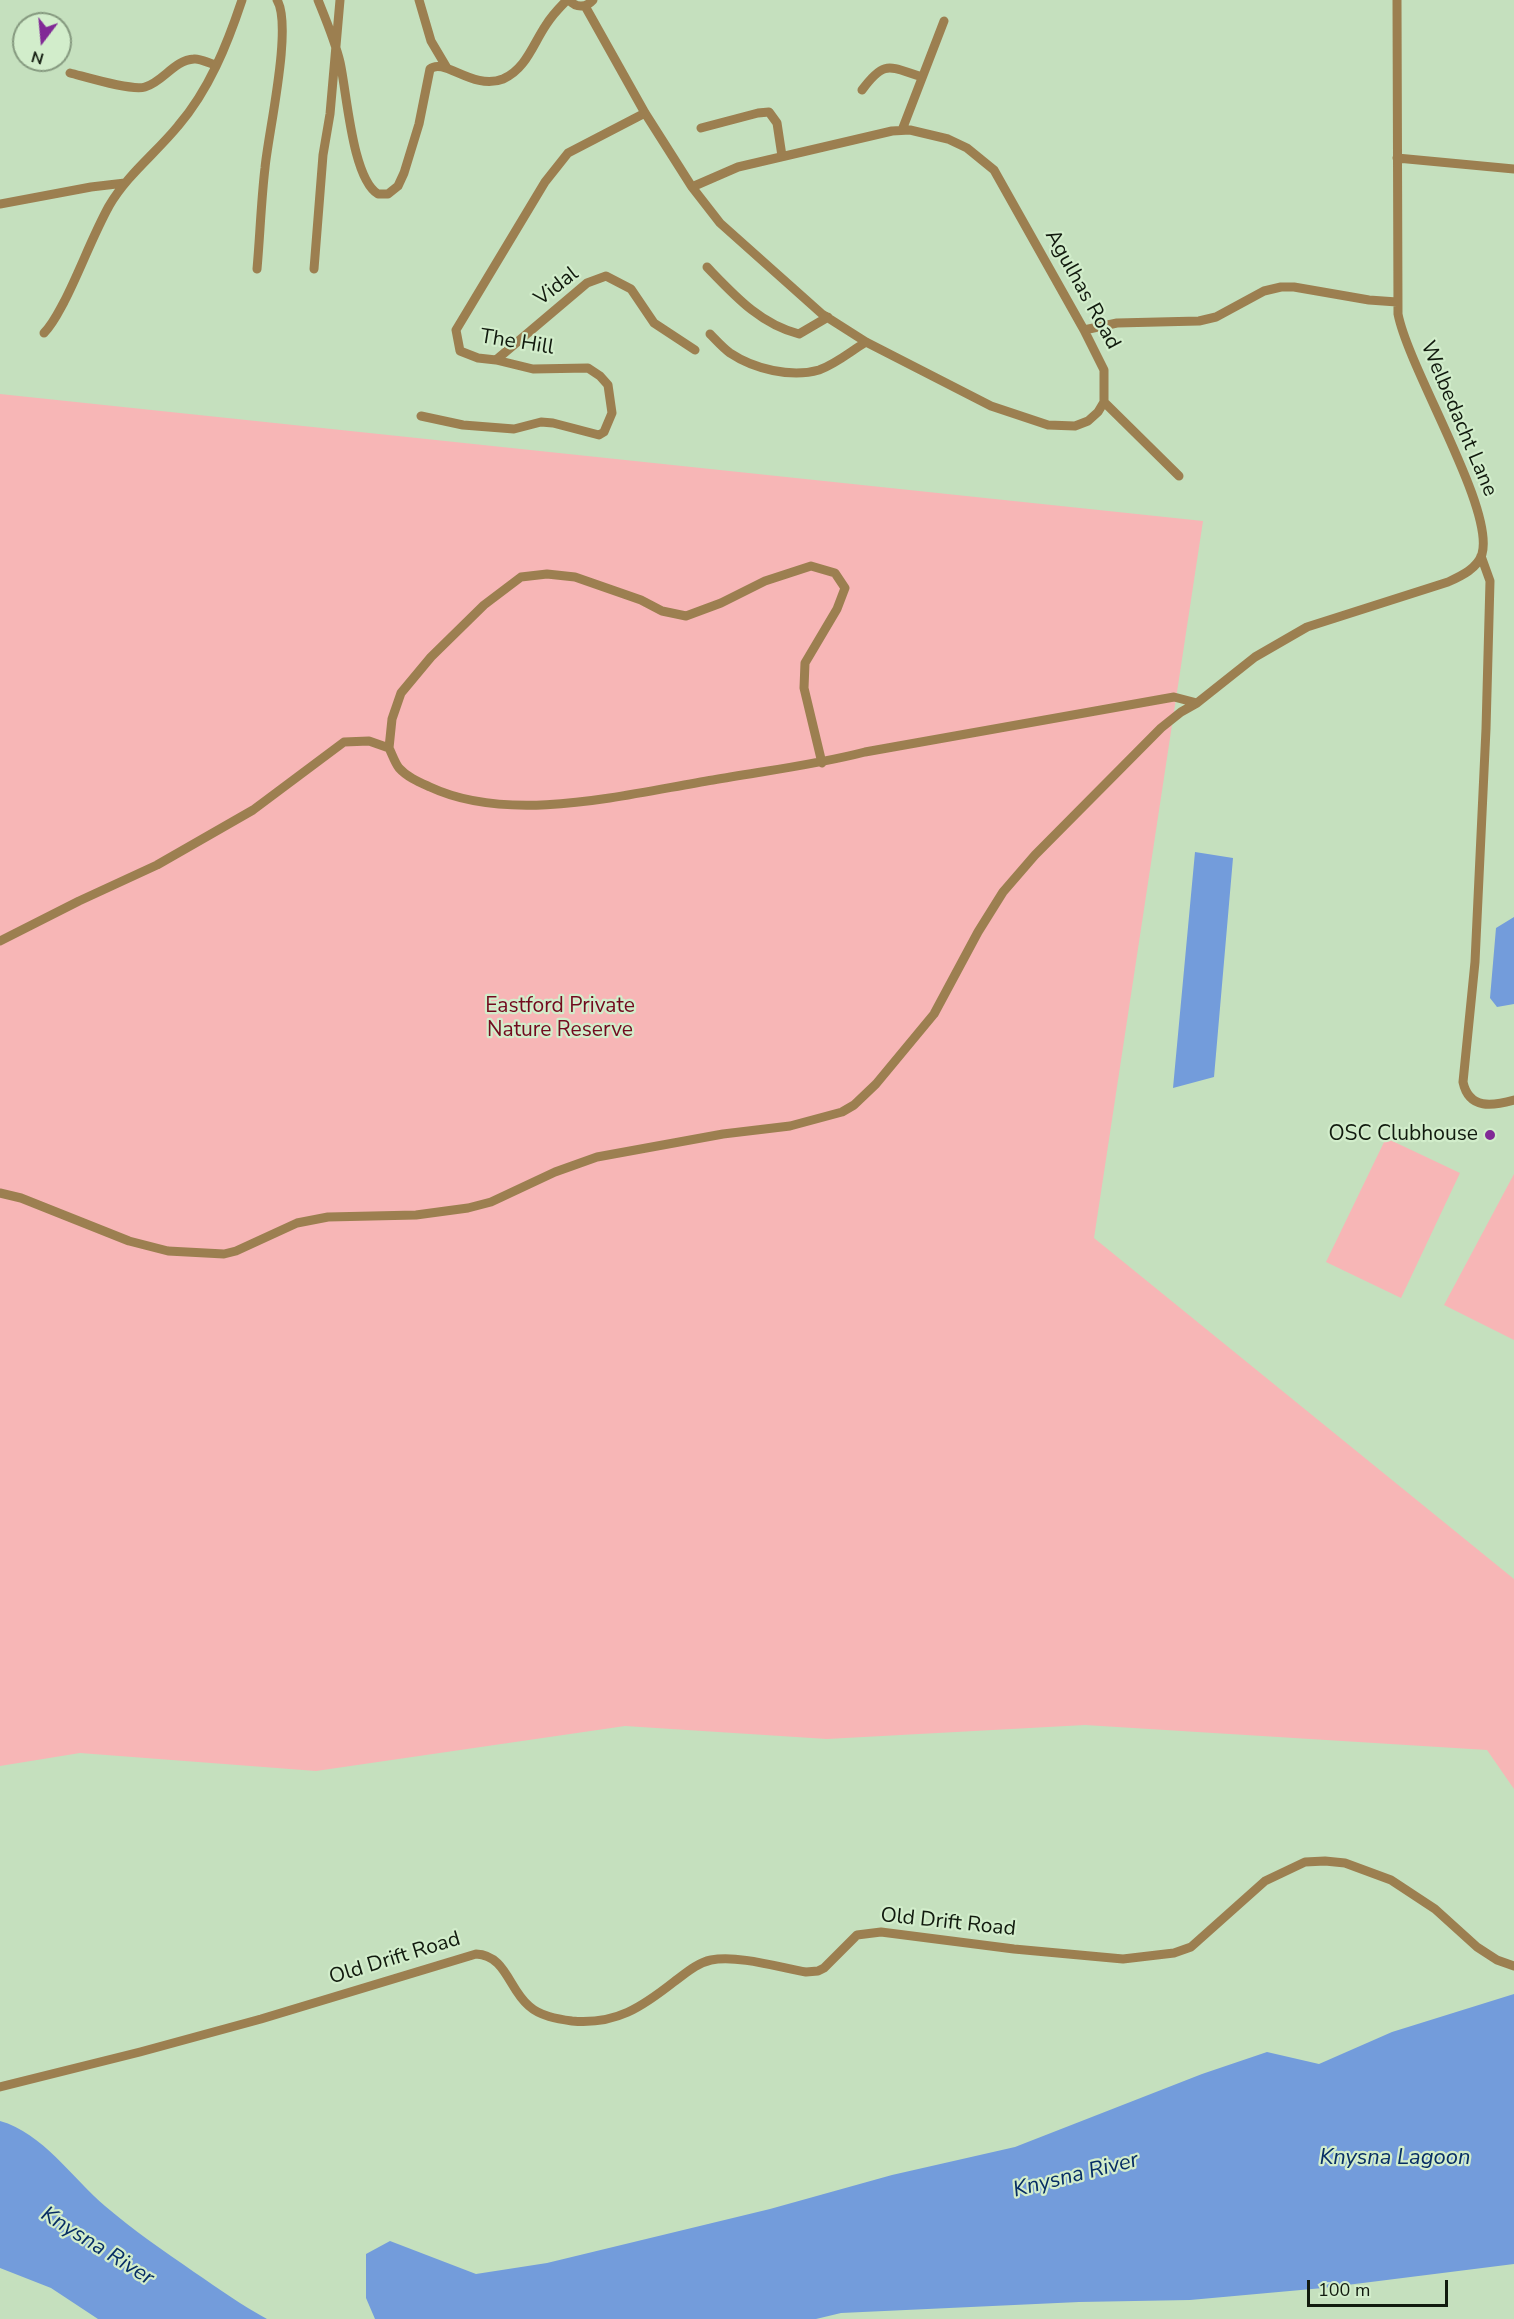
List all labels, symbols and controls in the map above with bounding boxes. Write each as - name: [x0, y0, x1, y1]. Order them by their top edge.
- north arrow: [12, 12, 72, 72]
- text: N: [29, 45, 46, 70]
- street label: Agulhas Road: [1039, 226, 1125, 354]
- street label: Vidal: [530, 262, 584, 312]
- street label: The Hill: [478, 325, 556, 361]
- street label: Welbedacht Lane: [1414, 338, 1502, 500]
- park label: Eastford Private Nature Reserve: [485, 994, 635, 1044]
- place label: OSC Clubhouse: [1328, 1122, 1478, 1148]
- marker: OSC Clubhouse: [1483, 1128, 1497, 1142]
- street label: Old Drift Road: [879, 1903, 1017, 1943]
- street label: Old Drift Road: [326, 1927, 464, 1991]
- water label: Knysna Lagoon: [1319, 2146, 1471, 2172]
- water label: Knysna River: [1011, 2148, 1141, 2204]
- water label: Knysna River: [36, 2202, 158, 2292]
- scale bar: [1310, 2268, 1451, 2306]
- text: 100 m: [1318, 2278, 1370, 2302]

